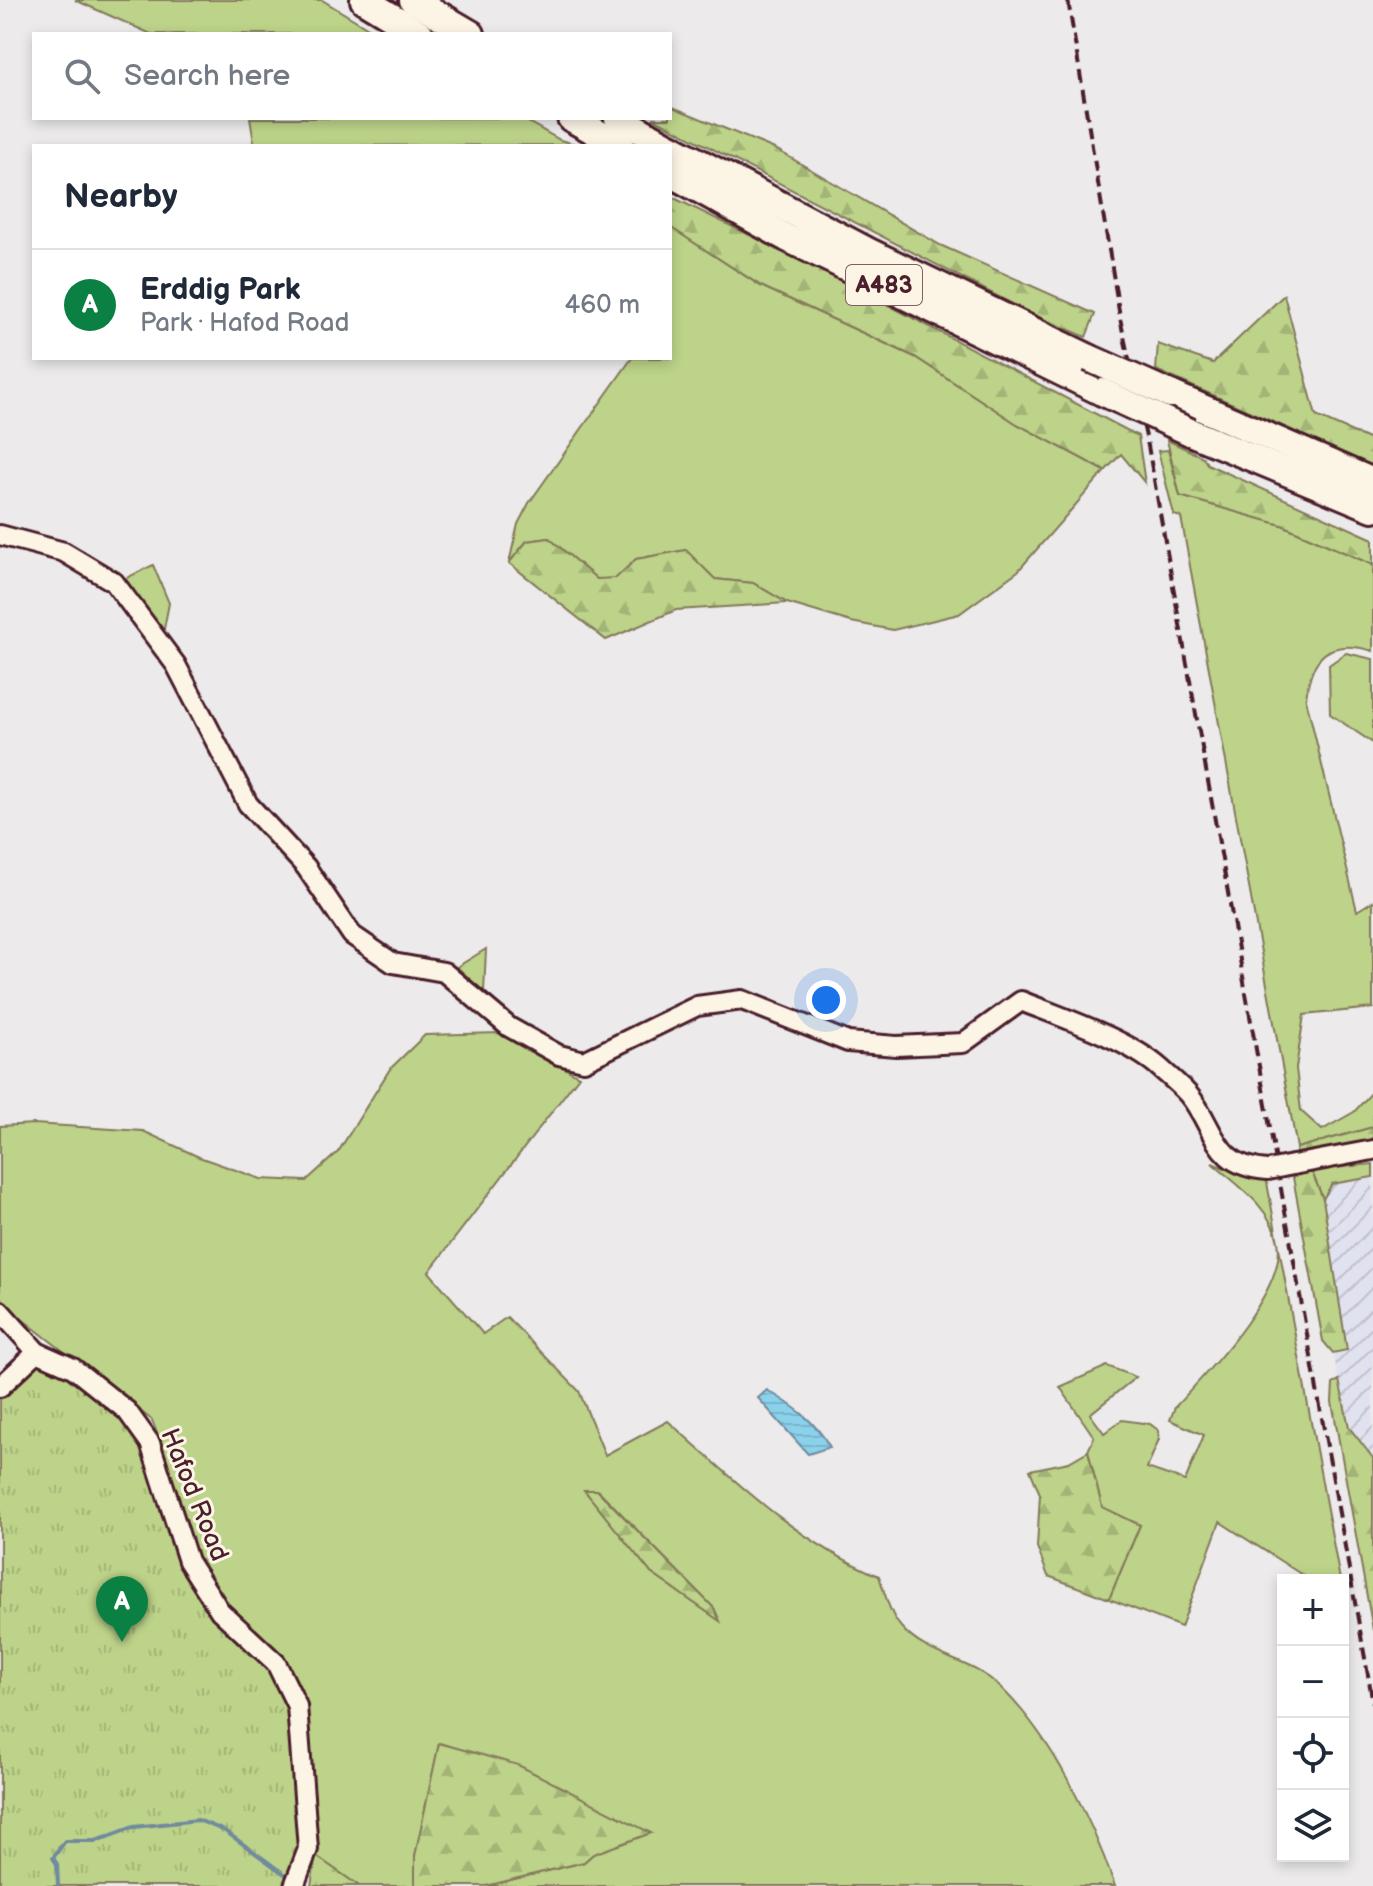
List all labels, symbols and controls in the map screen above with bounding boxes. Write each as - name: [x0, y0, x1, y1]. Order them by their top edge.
- search box: [32, 32, 672, 120]
- icon: search: [60, 54, 104, 98]
- text: Search here: [124, 58, 290, 94]
- text: Nearby: [64, 176, 178, 217]
- road number: A483: [846, 265, 922, 305]
- text: Erddig Park: [140, 272, 301, 308]
- text: A: [82, 290, 98, 321]
- text: 460 m: [564, 290, 640, 321]
- text: Park · Hafod Road: [140, 308, 349, 339]
- your location: [806, 980, 846, 1020]
- street label: Hafod Road: [153, 1424, 235, 1566]
- map controls: [1277, 1574, 1349, 1862]
- button: +: [1277, 1574, 1349, 1646]
- pin: A: [96, 1576, 148, 1642]
- button: −: [1277, 1646, 1349, 1718]
- button: locate: [1277, 1718, 1349, 1790]
- button: layers: [1277, 1790, 1349, 1862]

